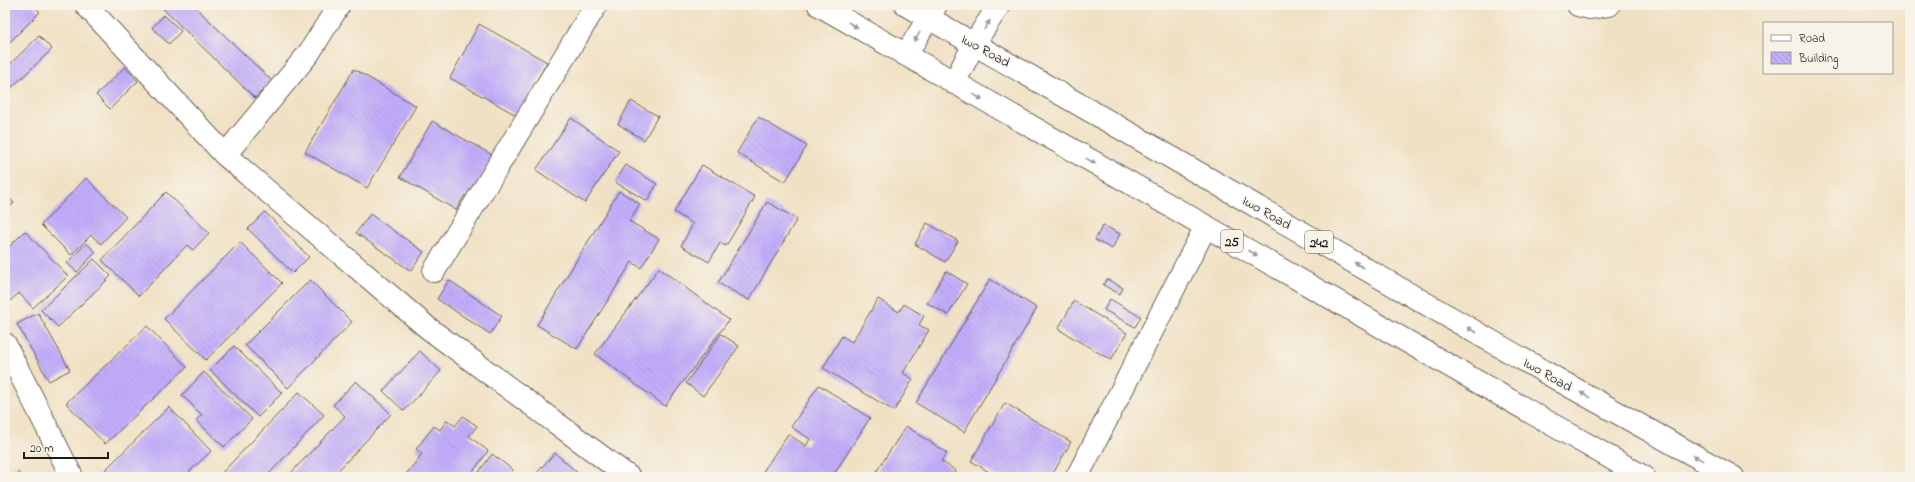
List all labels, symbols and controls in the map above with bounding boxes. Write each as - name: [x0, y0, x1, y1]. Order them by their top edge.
- one-way arrow: [983, 19, 990, 30]
- one-way arrow: [847, 21, 859, 28]
- legend: [1763, 22, 1893, 74]
- street label: Iwo Road: [957, 29, 1014, 74]
- text: Road: [1799, 30, 1825, 48]
- one-way arrow: [913, 31, 920, 43]
- text: Building: [1798, 50, 1838, 69]
- one-way arrow: [972, 93, 984, 100]
- one-way arrow: [1085, 157, 1097, 164]
- street label: Iwo Road: [1238, 191, 1295, 236]
- road number: 25: [1221, 230, 1243, 252]
- road number: 242: [1305, 231, 1333, 253]
- one-way arrow: [1247, 249, 1259, 256]
- one-way arrow: [1354, 262, 1365, 269]
- one-way arrow: [1466, 327, 1478, 334]
- street label: Iwo Road: [1519, 353, 1576, 398]
- one-way arrow: [1579, 391, 1591, 398]
- scale bar: [24, 434, 108, 460]
- text: 20 m: [30, 440, 53, 458]
- one-way arrow: [1693, 455, 1704, 461]

